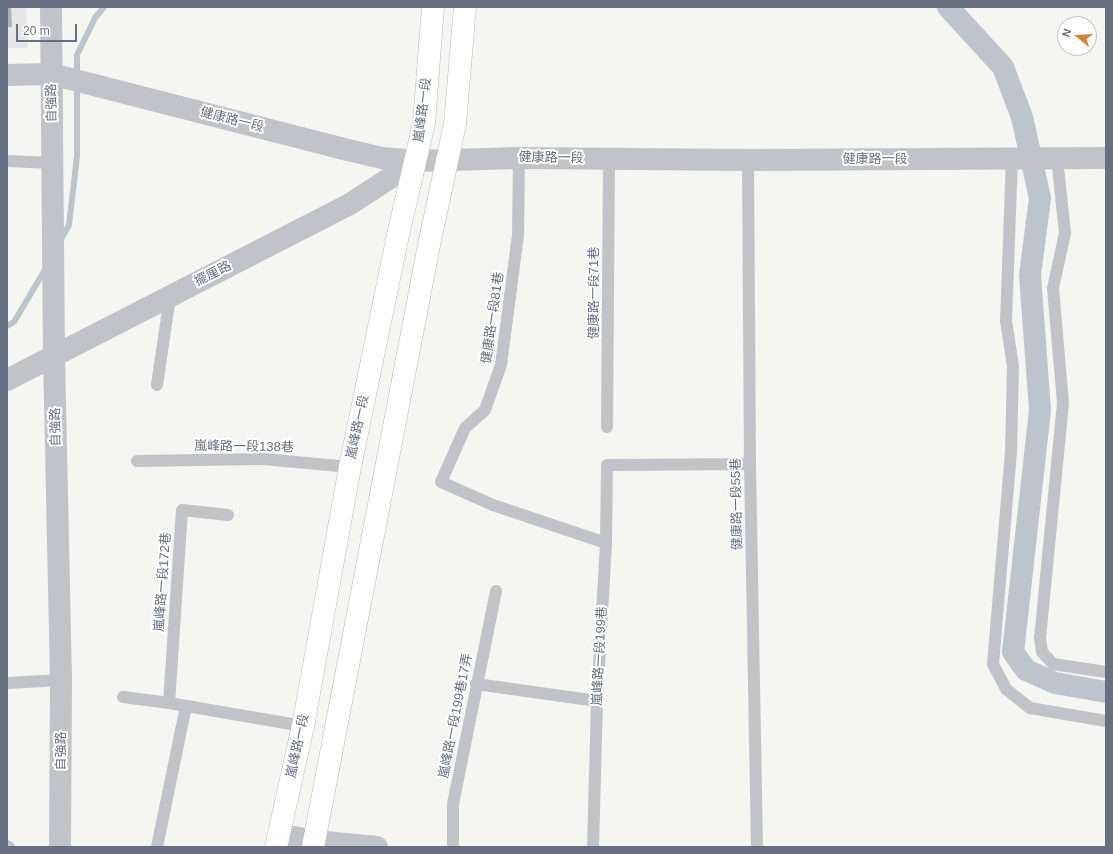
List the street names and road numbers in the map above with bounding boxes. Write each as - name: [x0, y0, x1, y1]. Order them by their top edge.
- street label: 嵐峰路一段: [411, 77, 435, 143]
- street label: 自強路: [44, 83, 60, 123]
- street label: 健康路一段: [199, 105, 265, 135]
- street label: 健康路一段: [518, 150, 584, 166]
- street label: 健康路一段: [843, 151, 907, 167]
- street label: 健康路一段71巷: [586, 247, 602, 339]
- street label: 擺厘路: [192, 258, 234, 290]
- street label: 健康路一段81巷: [479, 271, 507, 365]
- street label: 嵐峰路一段: [344, 394, 372, 460]
- street label: 自強路: [48, 407, 64, 447]
- street label: 嵐峰路一段138巷: [194, 438, 294, 456]
- street label: 健康路一段55巷: [728, 458, 746, 550]
- street label: 嵐峰路一段172巷: [152, 532, 174, 632]
- street label: 嵐峰路一段199巷: [590, 606, 610, 706]
- street label: 嵐峰路一段199巷17弄: [436, 652, 476, 780]
- street label: 嵐峰路一段: [284, 713, 312, 779]
- street label: 自強路: [53, 732, 69, 770]

